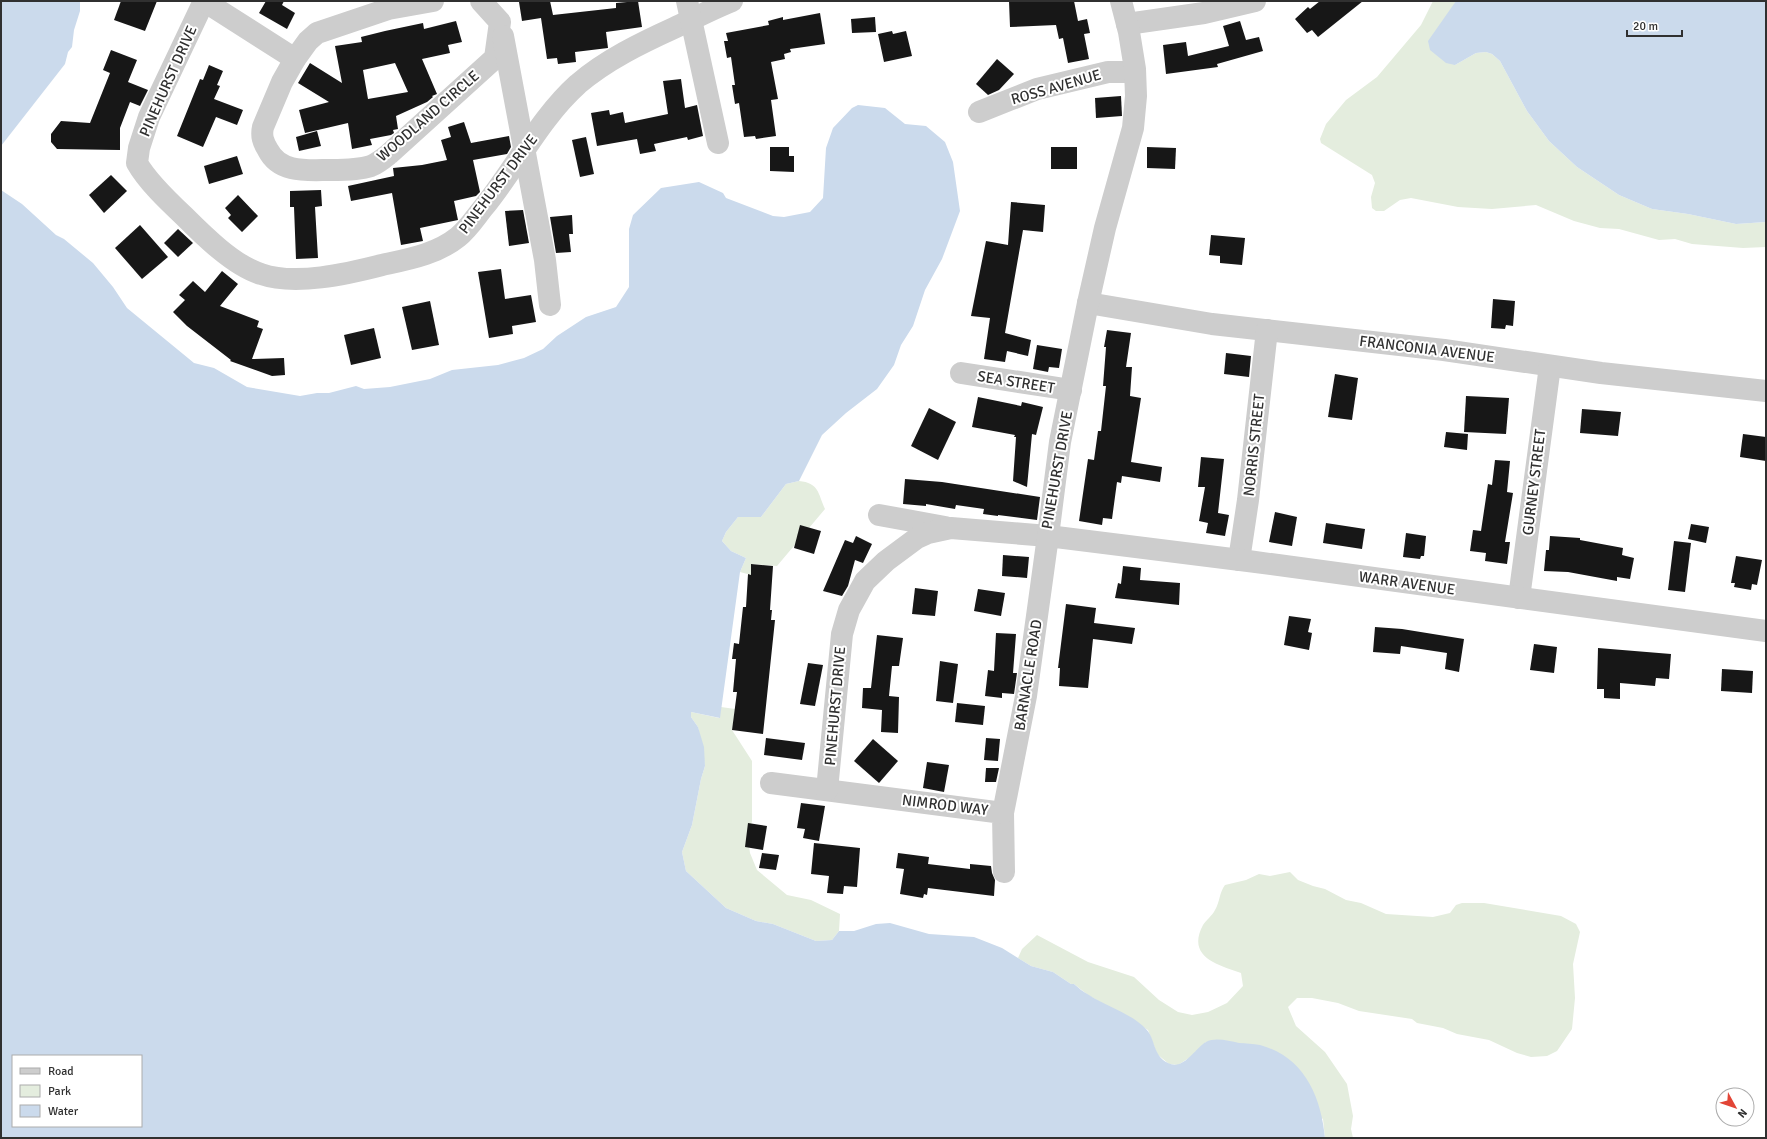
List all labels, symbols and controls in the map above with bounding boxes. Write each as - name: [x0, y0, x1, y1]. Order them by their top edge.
- scale bar: [1627, 12, 1682, 38]
- text: 20 m: [1633, 19, 1658, 34]
- street label: PINEHURST DRIVE: [135, 23, 201, 139]
- street label: ROSS AVENUE: [1009, 66, 1103, 108]
- street label: WOODLAND CIRCLE: [373, 67, 483, 165]
- street label: PINEHURST DRIVE: [455, 131, 541, 237]
- street label: FRANCONIA AVENUE: [1358, 332, 1496, 366]
- street label: SEA STREET: [976, 367, 1057, 397]
- street label: NORRIS STREET: [1240, 392, 1268, 497]
- street label: PINEHURST DRIVE: [1038, 410, 1076, 530]
- street label: GURNEY STREET: [1519, 427, 1550, 536]
- street label: WARR AVENUE: [1358, 567, 1456, 599]
- street label: BARNACLE ROAD: [1010, 618, 1046, 732]
- street label: PINEHURST DRIVE: [821, 646, 849, 766]
- street label: NIMROD WAY: [901, 791, 990, 819]
- legend: [12, 1055, 142, 1127]
- text: Road: [48, 1064, 74, 1079]
- text: Park: [48, 1084, 71, 1099]
- north arrow: [1715, 1087, 1755, 1127]
- text: Water: [48, 1104, 79, 1119]
- text: N: [1735, 1106, 1750, 1120]

